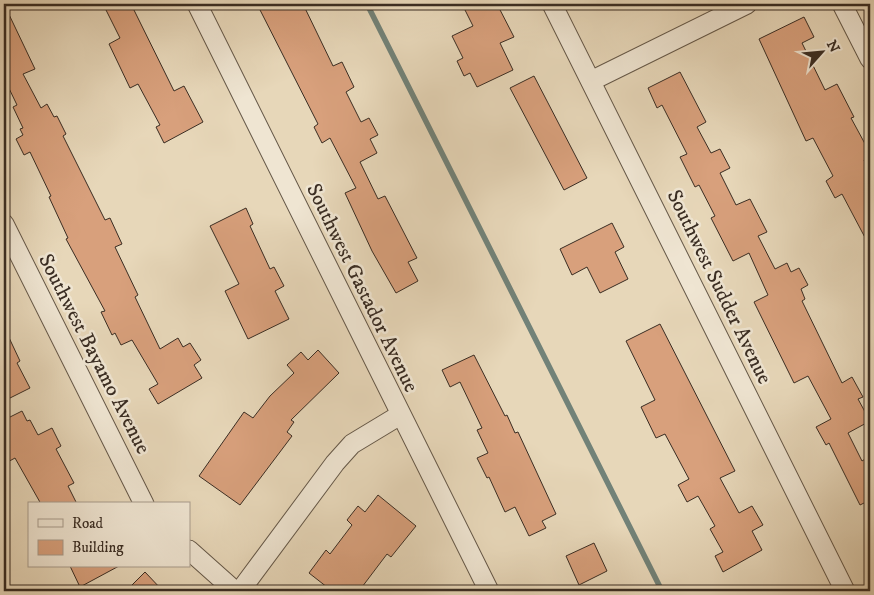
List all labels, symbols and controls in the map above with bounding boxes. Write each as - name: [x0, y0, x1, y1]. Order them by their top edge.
- north arrow: [796, 28, 846, 78]
- text: N: [822, 37, 844, 56]
- street label: Southwest Gastador Avenue: [300, 179, 424, 397]
- street label: Southwest Sudder Avenue: [661, 186, 778, 389]
- street label: Southwest Bayamo Avenue: [32, 250, 156, 459]
- legend: [28, 502, 190, 568]
- text: Road: [72, 514, 104, 533]
- text: Building: [72, 538, 124, 557]

